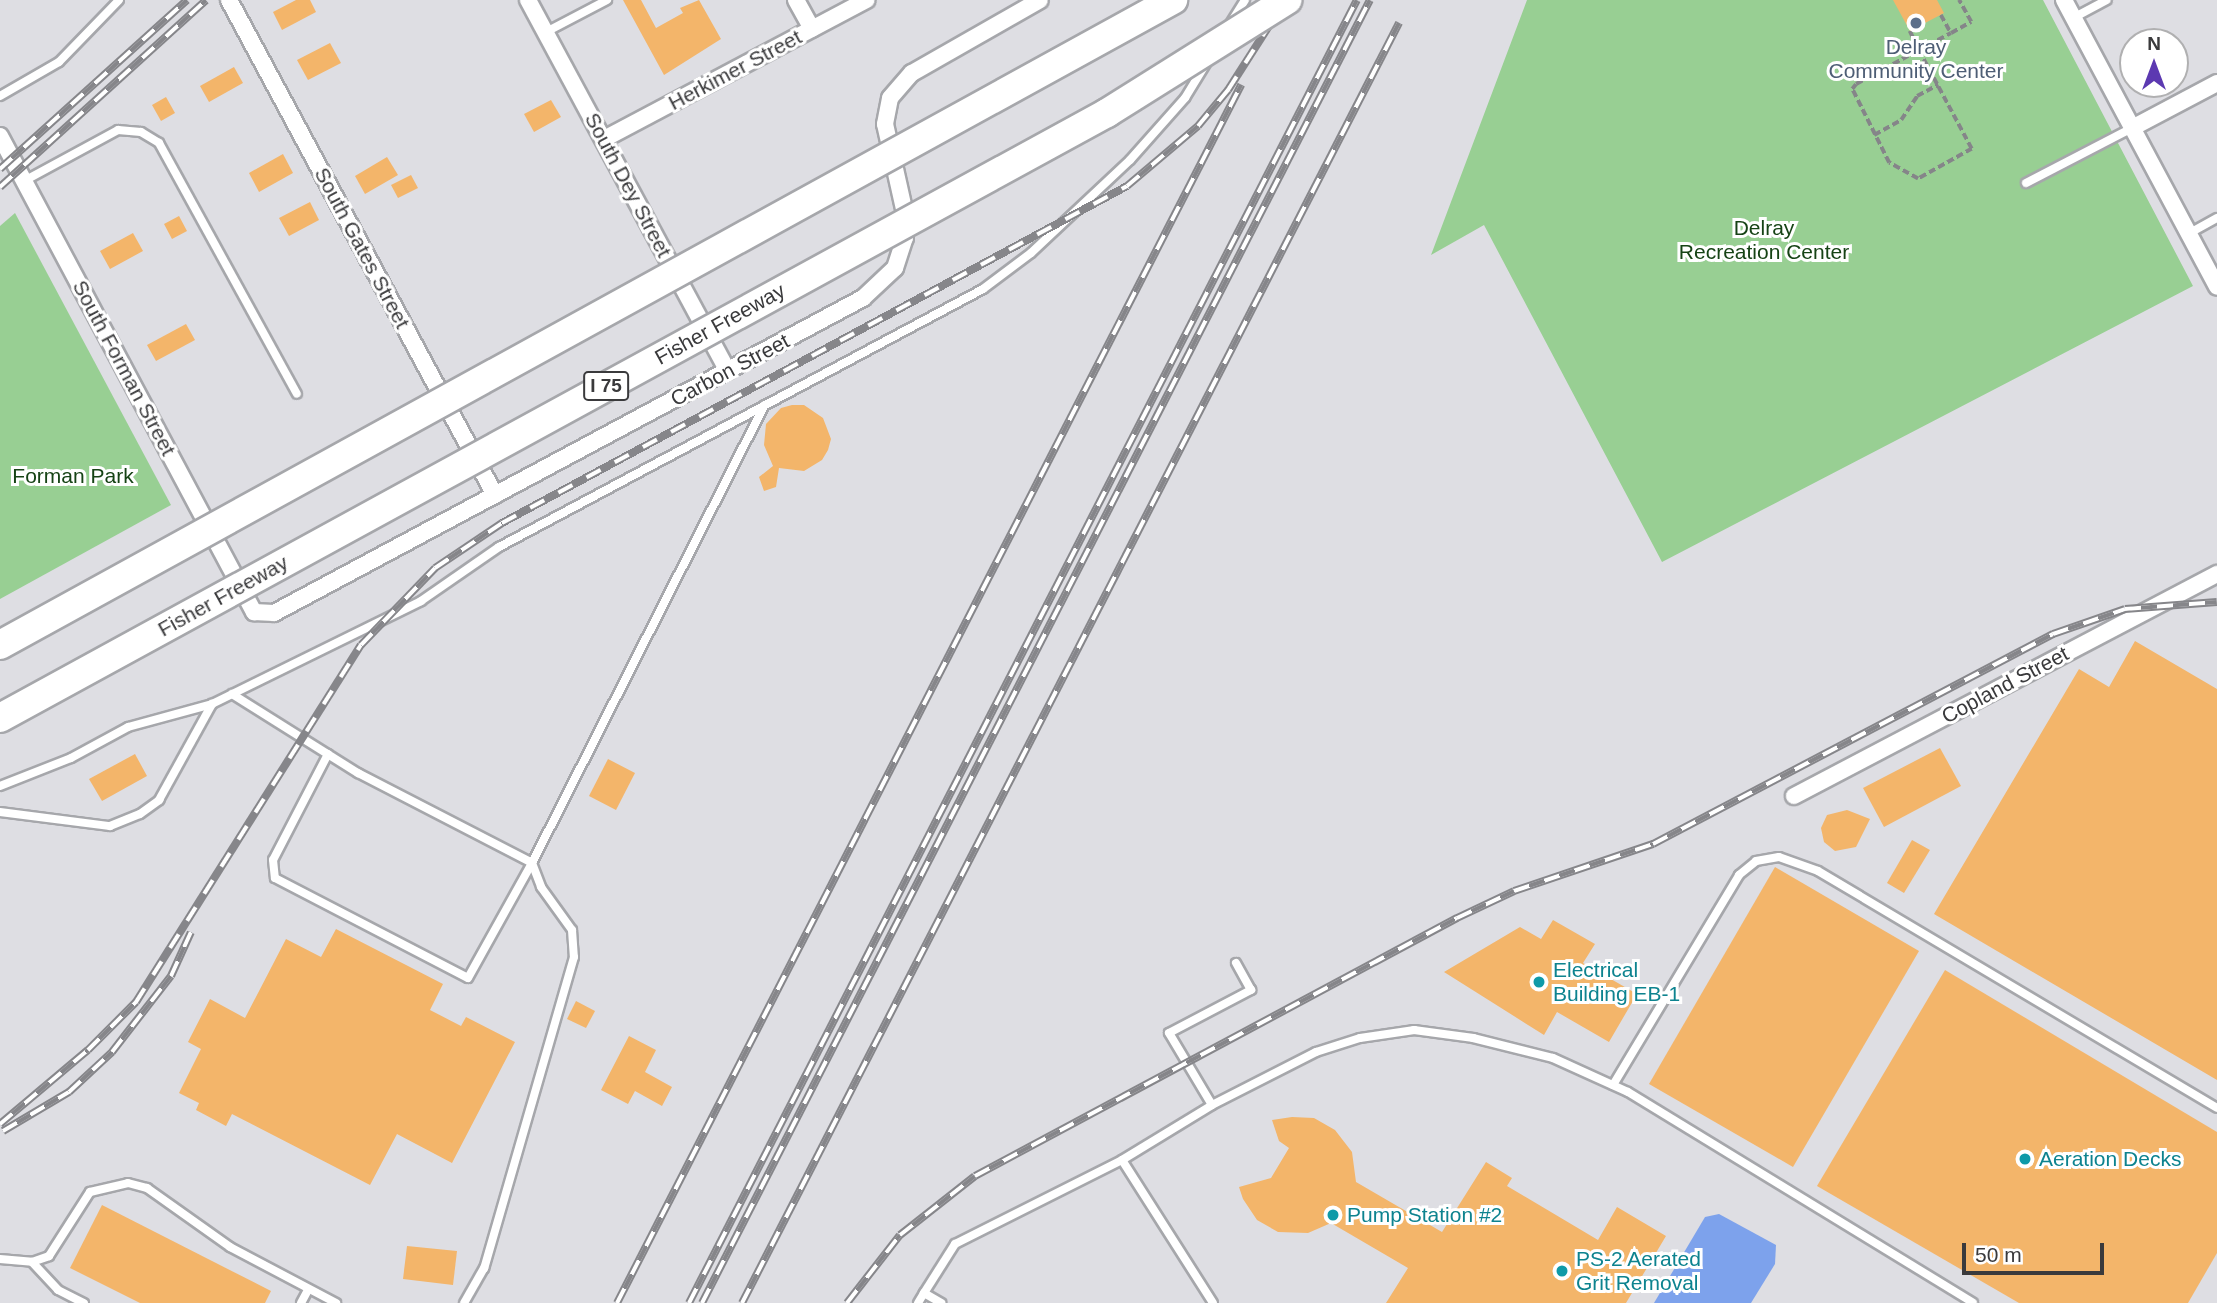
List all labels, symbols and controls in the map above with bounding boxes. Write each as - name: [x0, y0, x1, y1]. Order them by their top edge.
- marker: Delray Community Center: [1908, 15, 1924, 31]
- street label: Herkimer Street: [664, 24, 806, 116]
- north arrow: [2119, 28, 2189, 98]
- text: N: [2147, 33, 2161, 54]
- place label: Delray Community Center: [1828, 34, 2004, 84]
- street label: South Dey Street: [579, 108, 677, 262]
- street label: South Gates Street: [309, 163, 415, 333]
- park label: Delray Recreation Center: [1679, 215, 1849, 265]
- street label: South Forman Street: [67, 276, 181, 460]
- street label: Fisher Freeway: [651, 278, 789, 370]
- street label: Carbon Street: [666, 328, 794, 412]
- road number: I 75: [582, 370, 630, 402]
- park label: Forman Park: [12, 463, 134, 489]
- street label: Fisher Freeway: [154, 550, 292, 642]
- street label: Copland Street: [1937, 641, 2073, 729]
- place label: Electrical Building EB-1: [1553, 957, 1680, 1007]
- marker: Electrical Building EB-1: [1531, 974, 1547, 990]
- place label: Aeration Decks: [2039, 1146, 2181, 1172]
- marker: Aeration Decks: [2017, 1151, 2033, 1167]
- place label: Pump Station #2: [1347, 1202, 1502, 1228]
- marker: Pump Station #2: [1325, 1207, 1341, 1223]
- scale bar: [1965, 1230, 2107, 1274]
- text: 50 m: [1975, 1243, 2022, 1266]
- place label: PS-2 Aerated Grit Removal: [1576, 1246, 1702, 1296]
- marker: PS-2 Aerated Grit Removal: [1554, 1263, 1570, 1279]

